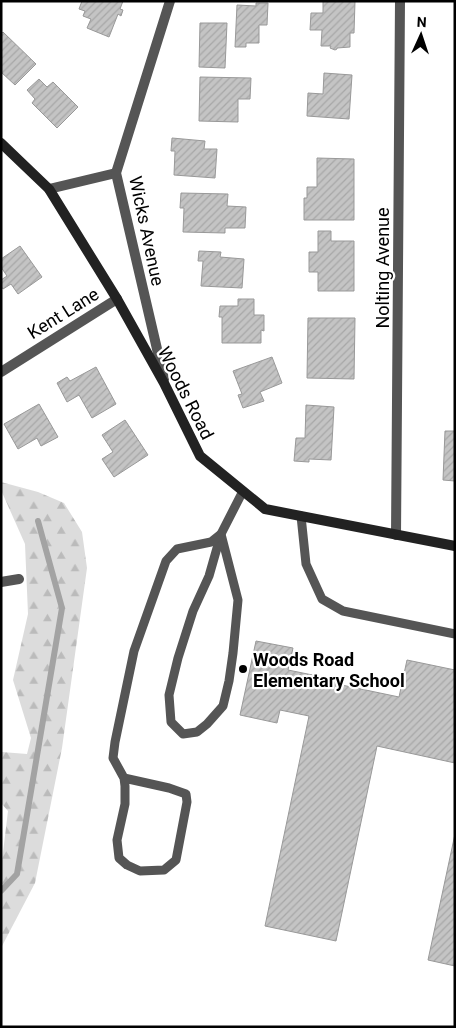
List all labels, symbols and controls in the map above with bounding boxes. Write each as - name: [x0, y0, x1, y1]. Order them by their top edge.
- north arrow: [396, 10, 446, 60]
- text: N: [416, 14, 427, 30]
- street label: Wicks Avenue: [125, 174, 169, 288]
- street label: Nolting Avenue: [372, 207, 393, 329]
- street label: Kent Lane: [24, 283, 102, 343]
- street label: Woods Road: [154, 343, 218, 443]
- place label: Woods Road Elementary School: [253, 649, 405, 691]
- marker: Woods Road Elementary School: [237, 663, 249, 675]

